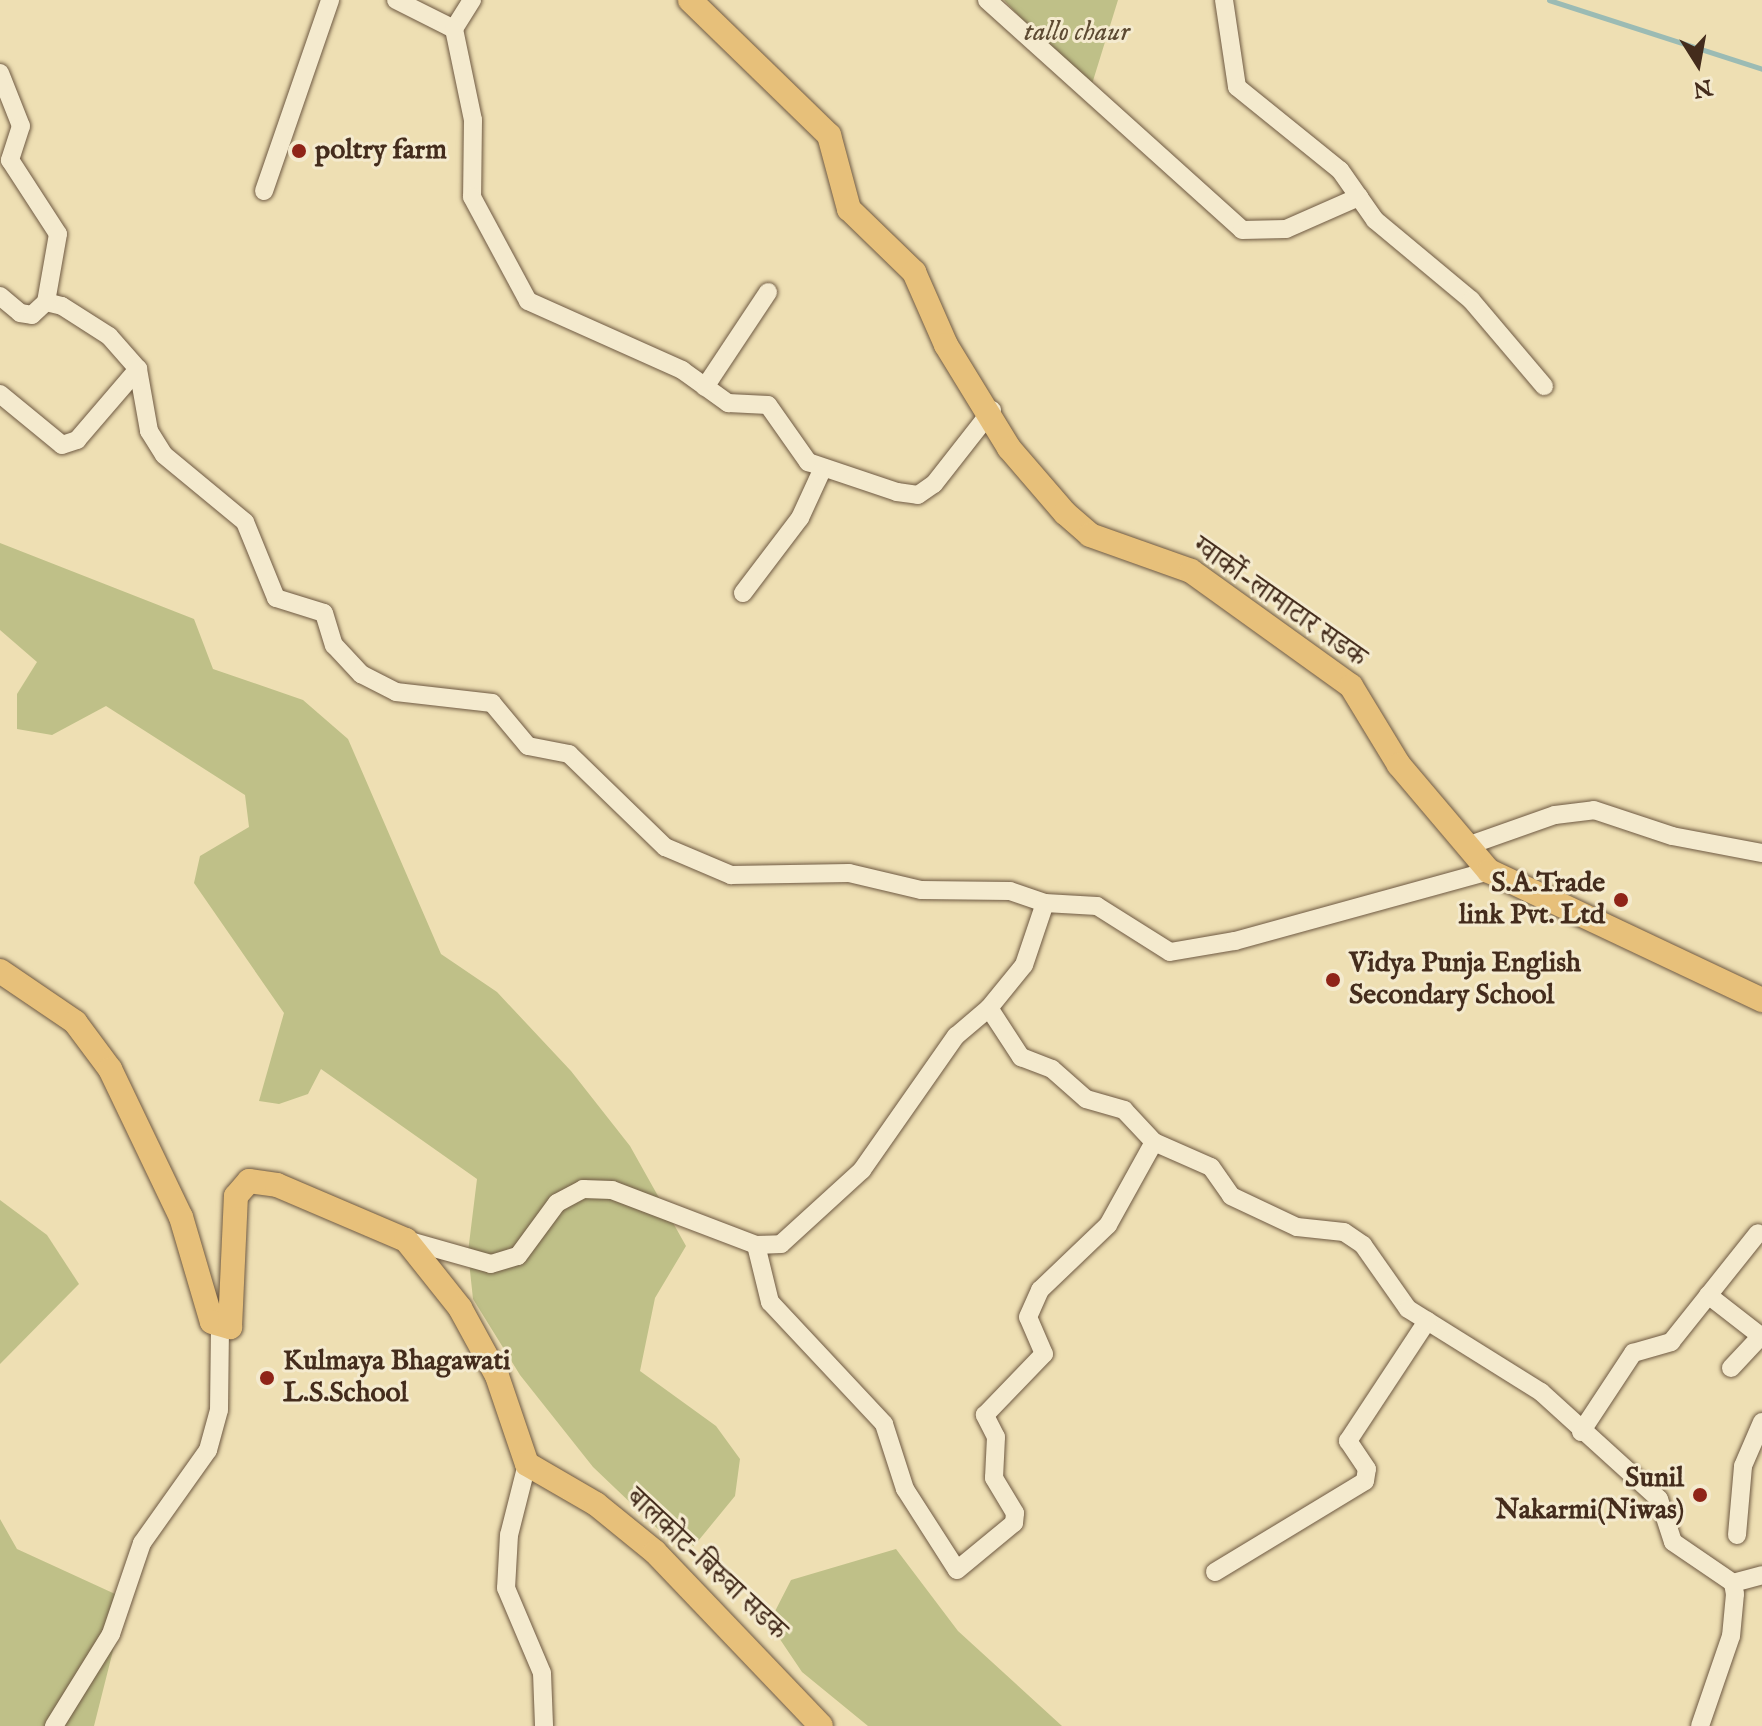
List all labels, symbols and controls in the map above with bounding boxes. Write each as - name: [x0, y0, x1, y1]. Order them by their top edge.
- park label: tallo chaur: [1024, 16, 1130, 50]
- north arrow: [1658, 24, 1738, 104]
- text: N: [1691, 72, 1715, 103]
- place label: poltry farm: [315, 134, 447, 168]
- marker: poltry farm: [290, 142, 308, 160]
- street label: ग्वार्को-लामाटार सडक: [1185, 530, 1373, 676]
- place label: S.A.Trade link Pvt. Ltd: [1459, 867, 1605, 933]
- marker: S.A.Trade link Pvt. Ltd: [1612, 891, 1630, 909]
- place label: Vidya Punja English Secondary School: [1349, 947, 1581, 1013]
- marker: Vidya Punja English Secondary School: [1324, 971, 1342, 989]
- place label: Kulmaya Bhagawati L.S.School: [283, 1345, 511, 1411]
- marker: Kulmaya Bhagawati L.S.School: [258, 1369, 276, 1387]
- place label: Sunil Nakarmi(Niwas): [1495, 1462, 1684, 1528]
- street label: बालकोट-बिरुवा सडक: [618, 1482, 794, 1648]
- marker: Sunil Nakarmi(Niwas): [1691, 1486, 1709, 1504]

